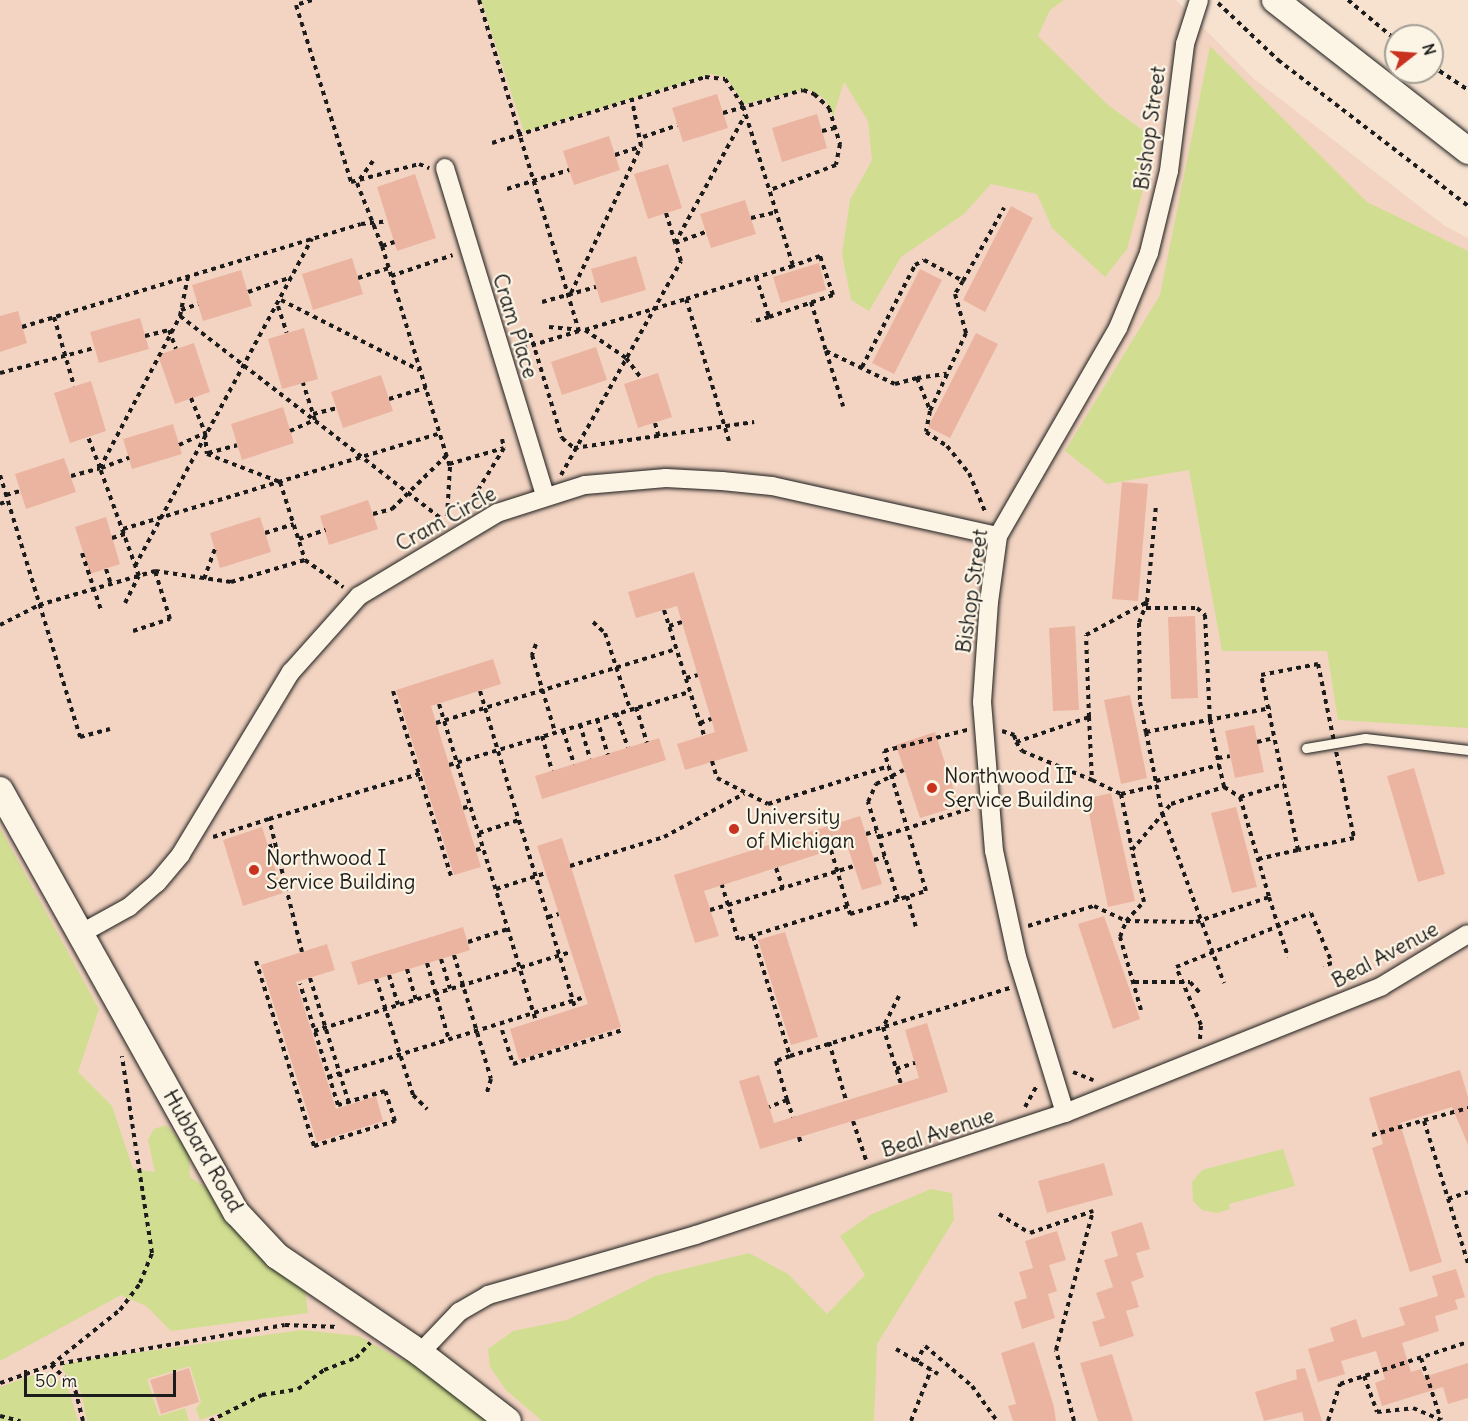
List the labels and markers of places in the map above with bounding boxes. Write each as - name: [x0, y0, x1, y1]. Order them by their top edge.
- place label: Northwood II Service Building: [944, 763, 1093, 813]
- marker: Northwood II Service Building: [925, 781, 939, 795]
- place label: University of Michigan: [746, 804, 855, 854]
- marker: University of Michigan: [727, 822, 741, 836]
- place label: Northwood I Service Building: [266, 845, 415, 895]
- marker: Northwood I Service Building: [247, 863, 261, 877]

